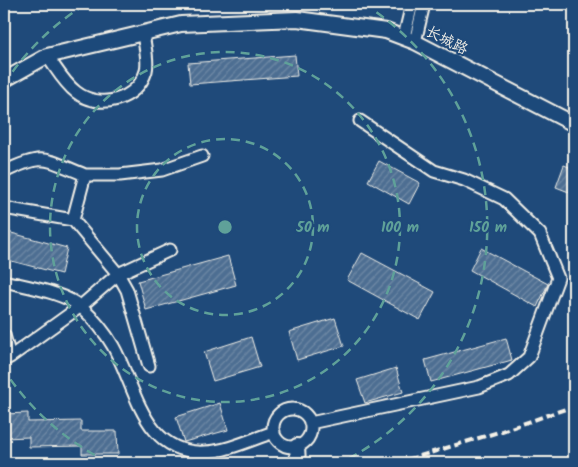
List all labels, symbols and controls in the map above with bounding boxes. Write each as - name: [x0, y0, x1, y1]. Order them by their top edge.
- street label: 长城路: [421, 20, 472, 62]
- text: 50 m: [295, 216, 330, 240]
- text: 100 m: [381, 216, 419, 240]
- text: 150 m: [469, 216, 507, 240]
- centre of rings: [216, 218, 234, 236]

